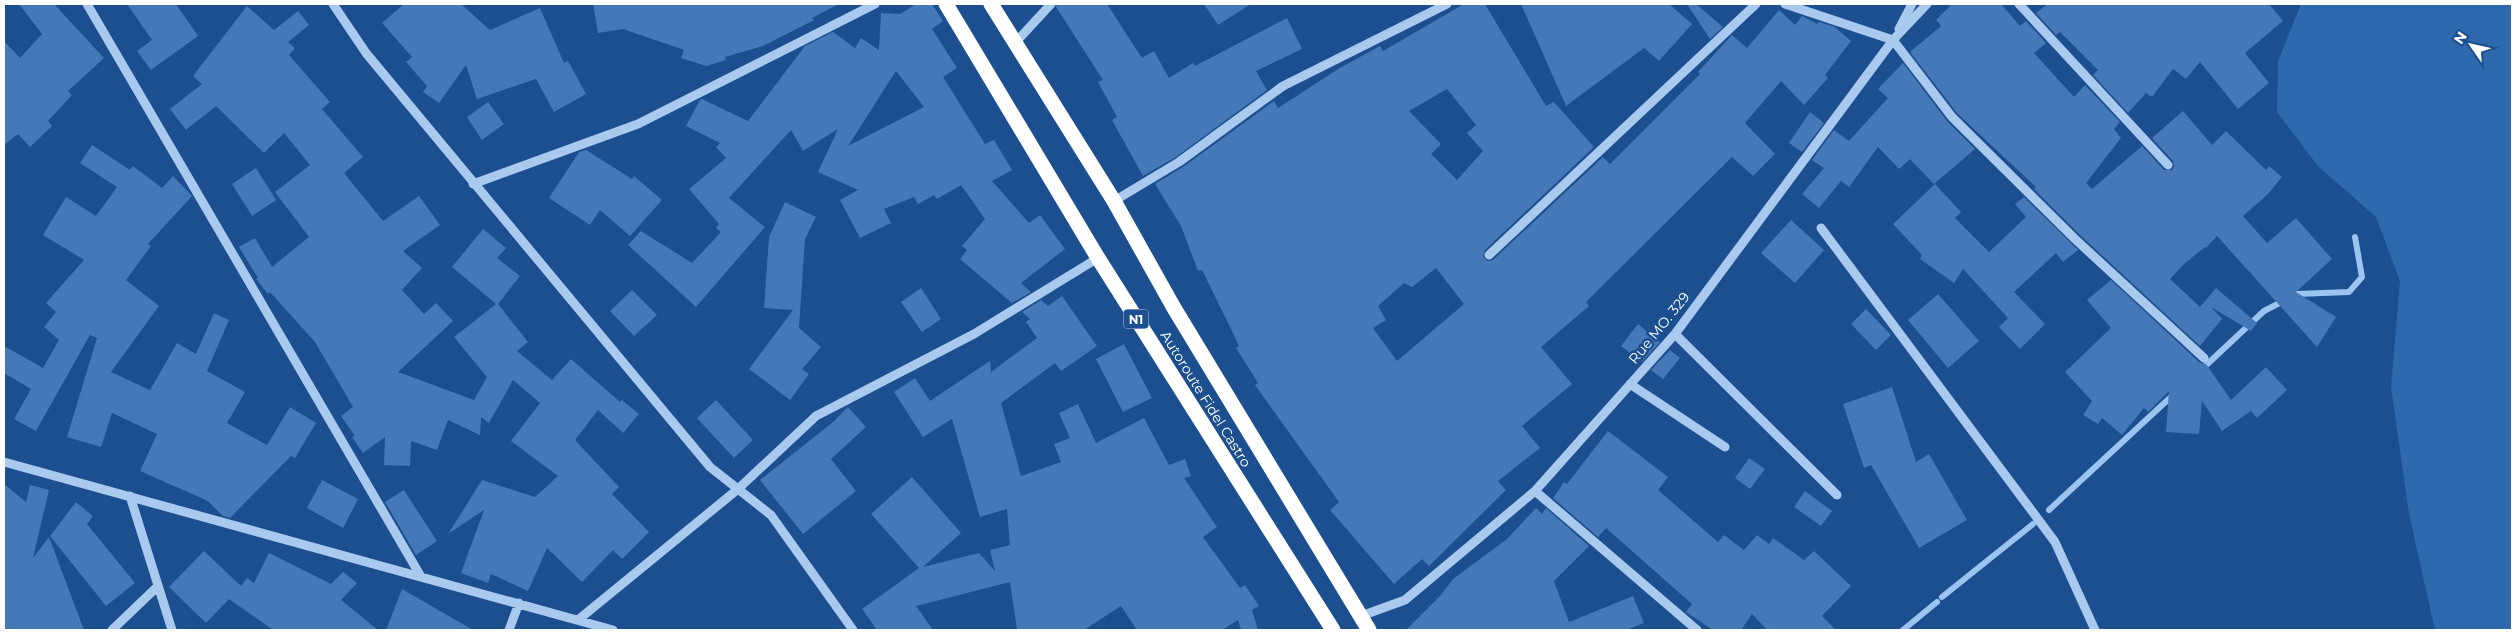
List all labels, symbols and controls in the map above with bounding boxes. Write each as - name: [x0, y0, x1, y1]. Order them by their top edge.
- north arrow: [2446, 20, 2496, 70]
- text: N: [2450, 28, 2471, 47]
- street label: Rue MO. 329: [1624, 288, 1694, 368]
- road number: N1: [1124, 310, 1148, 328]
- street label: Autoroute Fidel Castro: [1157, 327, 1255, 471]

